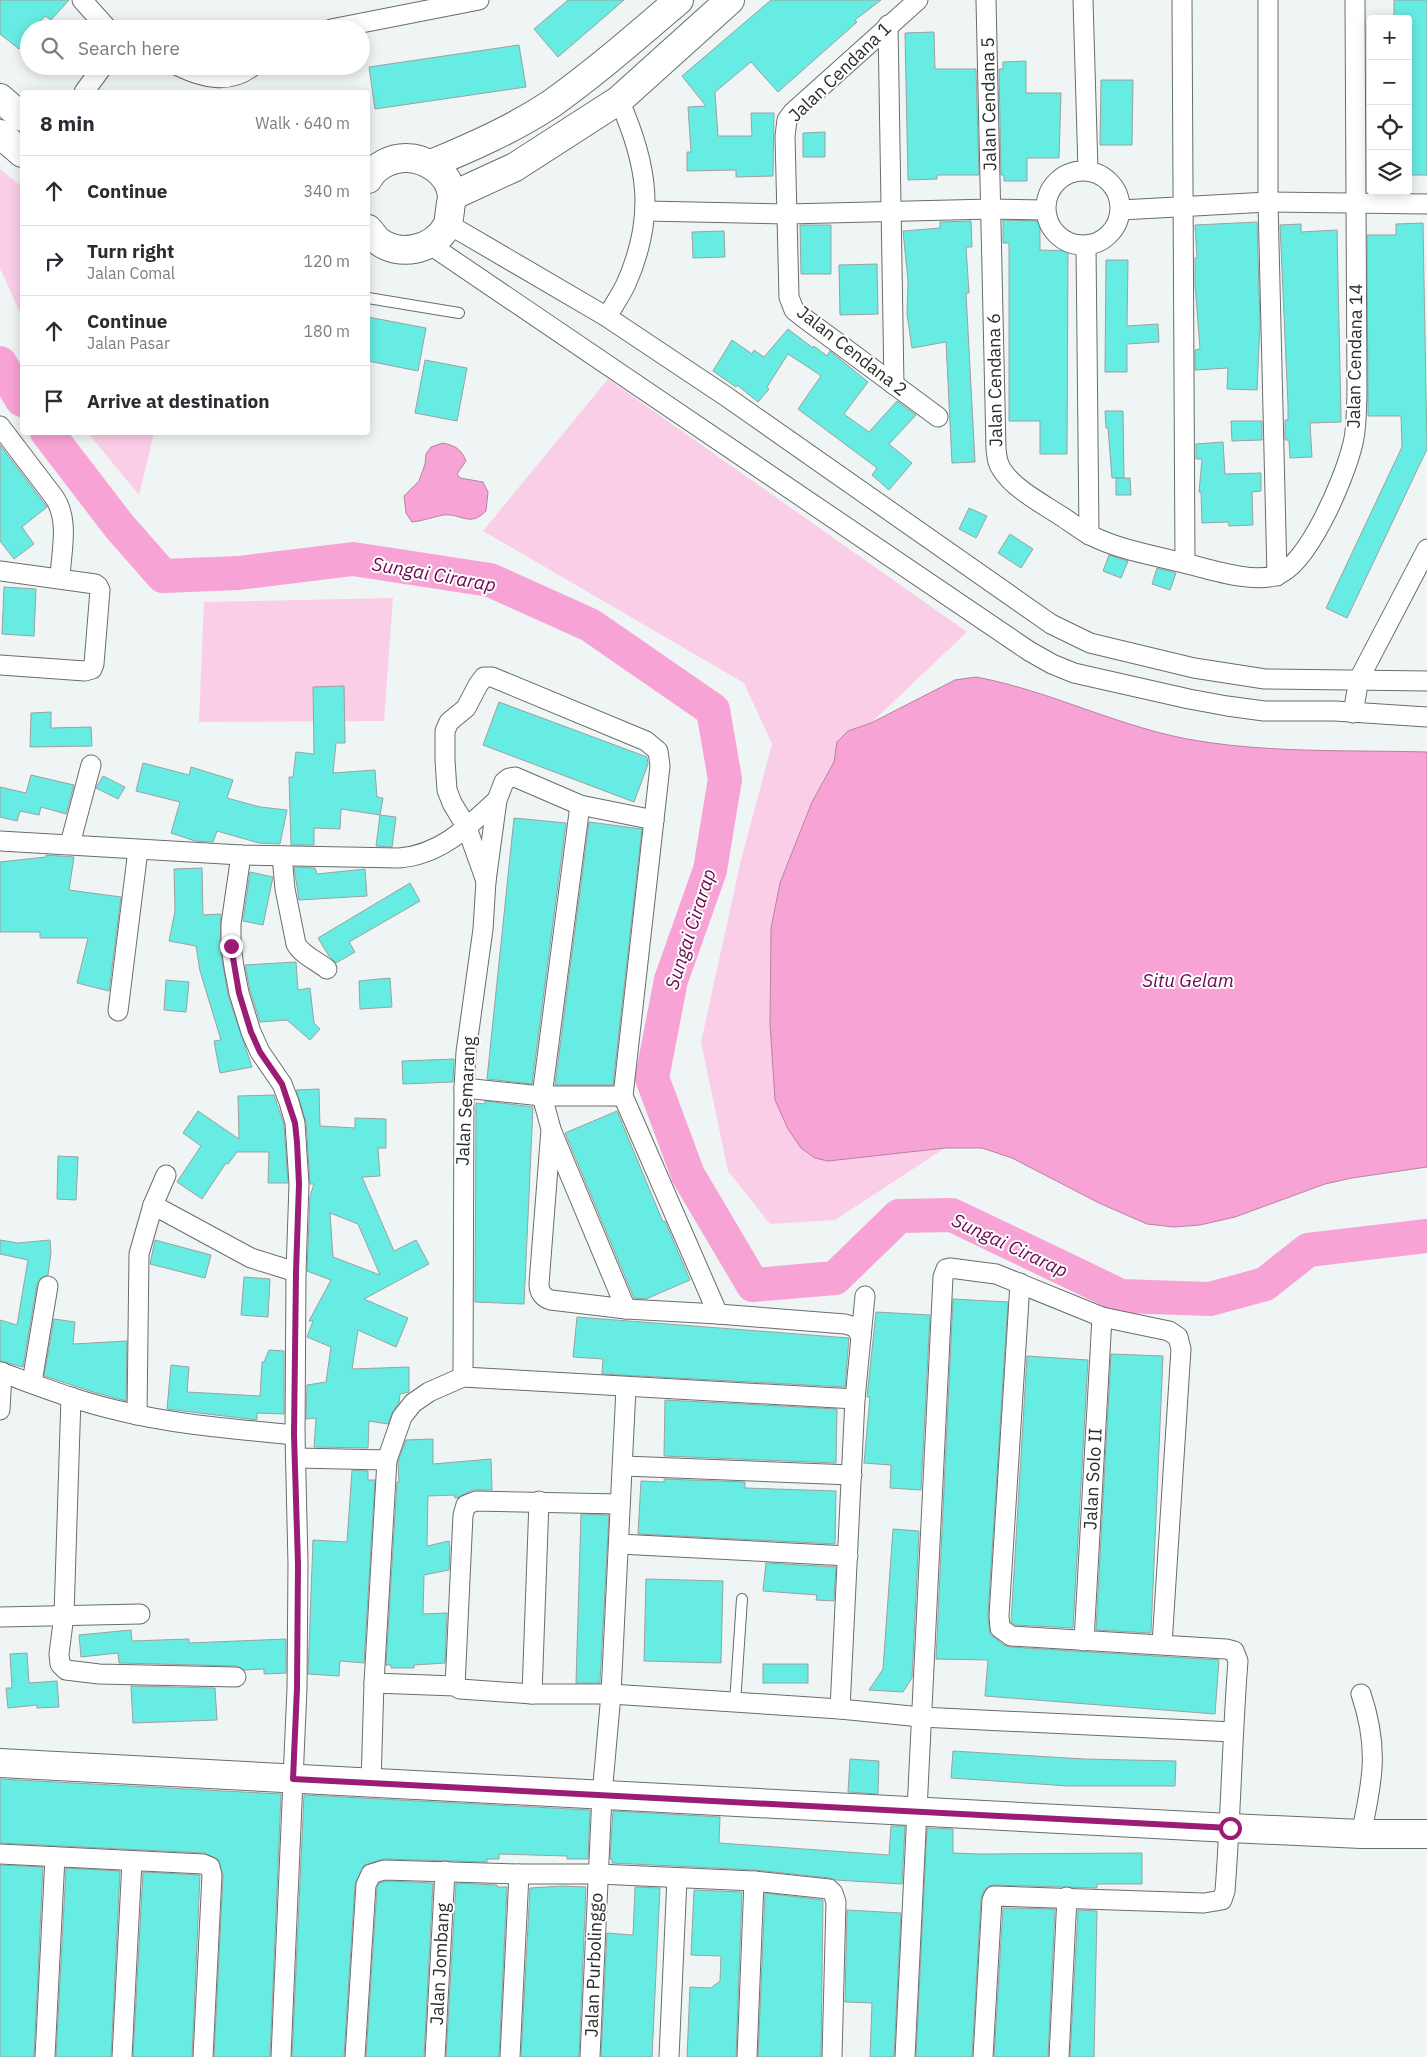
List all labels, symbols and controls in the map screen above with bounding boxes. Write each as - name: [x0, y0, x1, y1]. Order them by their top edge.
- map controls: [1367, 15, 1412, 195]
- button: +: [1367, 15, 1412, 60]
- street label: Jalan Cendana 1: [783, 17, 896, 126]
- search box: [20, 20, 370, 75]
- icon: search: [38, 34, 66, 62]
- text: Search here: [78, 36, 180, 60]
- street label: Jalan Cendana 5: [976, 37, 1001, 171]
- button: −: [1367, 60, 1412, 105]
- button: locate: [1367, 105, 1412, 150]
- text: 8 min: [40, 109, 95, 137]
- text: Walk · 640 m: [255, 113, 350, 133]
- button: layers: [1367, 150, 1412, 195]
- icon: ahead: [40, 177, 68, 205]
- text: Continue: [87, 179, 167, 203]
- text: 340 m: [303, 181, 350, 201]
- text: Turn right: [87, 239, 174, 263]
- icon: right: [40, 247, 68, 275]
- text: 120 m: [303, 251, 350, 271]
- text: Jalan Comal: [87, 263, 175, 283]
- street label: Jalan Cendana 14: [1342, 283, 1367, 429]
- street label: Jalan Cendana 2: [792, 300, 912, 401]
- text: Continue: [87, 309, 167, 333]
- street label: Jalan Cendana 6: [982, 313, 1007, 447]
- icon: ahead: [40, 317, 68, 345]
- text: 180 m: [303, 321, 350, 341]
- text: Jalan Pasar: [87, 333, 170, 353]
- icon: arrive: [40, 387, 68, 415]
- text: Arrive at destination: [87, 389, 270, 413]
- water label: Sungai Cirarap: [370, 551, 498, 597]
- water label: Sungai Cirarap: [659, 866, 721, 992]
- route end: [220, 935, 243, 958]
- water label: Situ Gelam: [1142, 968, 1234, 992]
- street label: Jalan Semarang: [451, 1035, 480, 1166]
- water label: Sungai Cirarap: [948, 1208, 1072, 1282]
- street label: Jalan Solo II: [1078, 1427, 1107, 1530]
- route start: [1219, 1817, 1242, 1840]
- street label: Jalan Purbolinggo: [579, 1892, 608, 2038]
- street label: Jalan Jombang: [425, 1902, 454, 2026]

